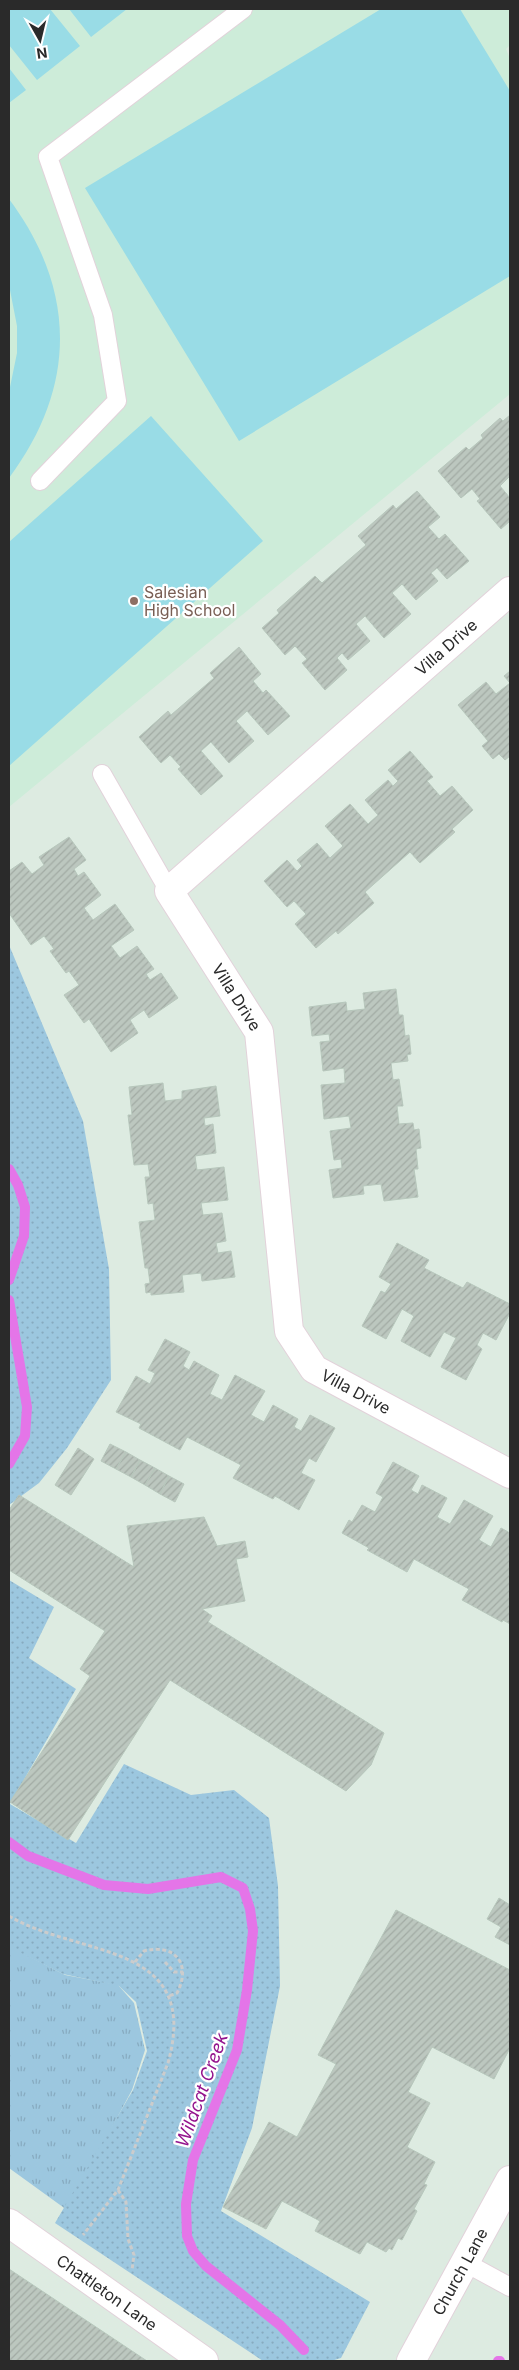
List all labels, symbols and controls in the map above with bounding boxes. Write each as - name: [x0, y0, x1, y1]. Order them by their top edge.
- north arrow: [15, 15, 65, 65]
- text: N: [35, 44, 48, 63]
- place label: Salesian High School: [144, 582, 235, 620]
- marker: Salesian High School: [128, 595, 140, 607]
- street label: Villa Drive: [411, 615, 481, 679]
- street label: Villa Drive: [208, 960, 266, 1034]
- street label: Villa Drive: [318, 1365, 394, 1418]
- water label: Wildcat Creek: [171, 2029, 232, 2150]
- street label: Church Lane: [428, 2224, 492, 2319]
- street label: Chattleton Lane: [53, 2250, 161, 2335]

